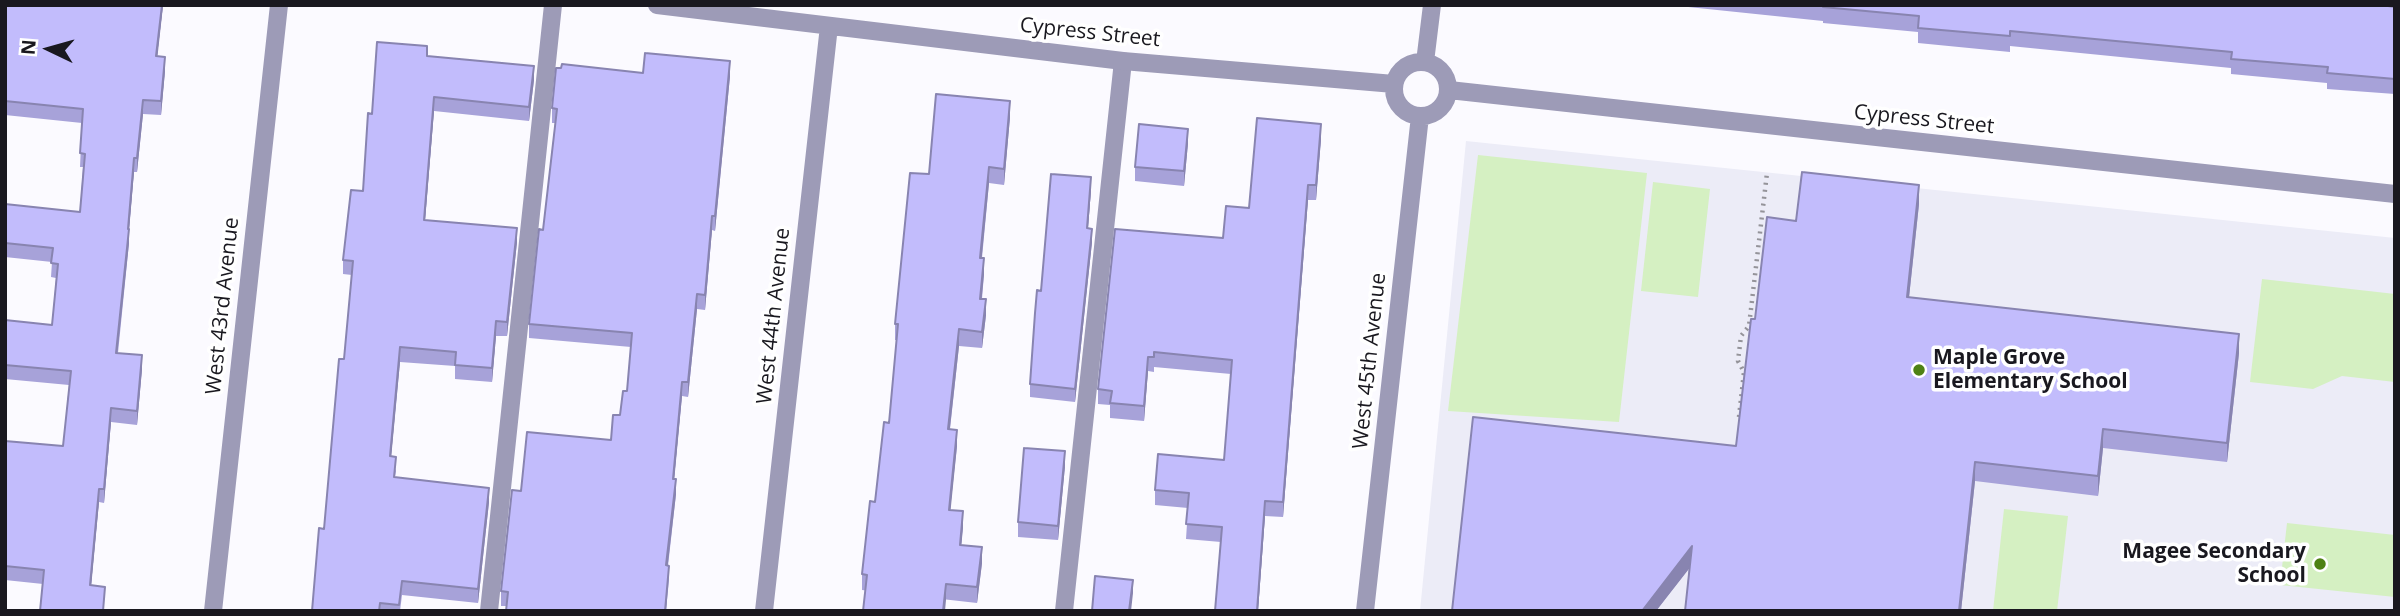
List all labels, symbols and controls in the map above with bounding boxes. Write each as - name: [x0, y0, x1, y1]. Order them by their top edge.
- street label: Cypress Street: [1019, 13, 1161, 53]
- north arrow: [14, 14, 84, 84]
- text: N: [14, 38, 42, 56]
- street label: Cypress Street: [1853, 100, 1995, 140]
- street label: West 43rd Avenue: [201, 216, 245, 396]
- street label: West 44th Avenue: [752, 227, 796, 405]
- street label: West 45th Avenue: [1348, 272, 1392, 450]
- place label: Maple Grove Elementary School: [1933, 345, 2128, 395]
- marker: Maple Grove Elementary School: [1911, 362, 1927, 378]
- place label: Magee Secondary School: [2122, 539, 2306, 589]
- marker: Magee Secondary School: [2312, 556, 2328, 572]

